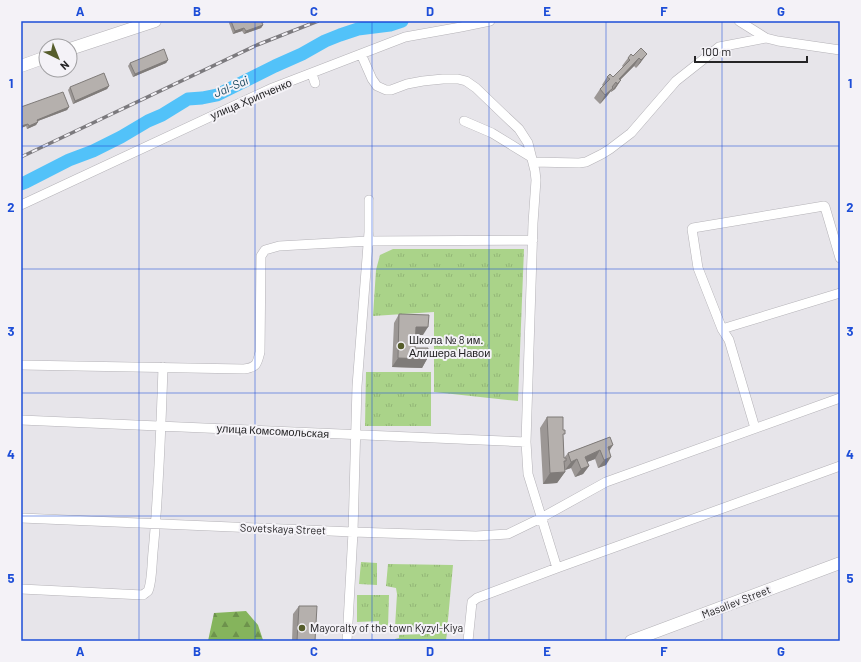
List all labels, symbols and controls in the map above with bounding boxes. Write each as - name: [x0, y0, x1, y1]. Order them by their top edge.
- text: A: [76, 3, 85, 19]
- text: B: [193, 3, 201, 19]
- text: C: [310, 3, 318, 19]
- text: D: [426, 3, 434, 19]
- text: E: [543, 3, 551, 19]
- text: F: [660, 3, 668, 19]
- text: G: [777, 3, 785, 19]
- north arrow: [38, 38, 78, 78]
- scale bar: [695, 38, 807, 64]
- text: 100 m: [701, 44, 731, 58]
- text: N: [58, 58, 72, 73]
- water label: Jal-Sai: [211, 73, 250, 100]
- text: 1: [9, 75, 13, 91]
- text: 1: [848, 75, 852, 91]
- street label: улица Хрипченко: [208, 76, 293, 122]
- text: 2: [7, 199, 15, 215]
- text: 2: [846, 199, 854, 215]
- text: 3: [7, 323, 15, 339]
- text: 3: [846, 323, 854, 339]
- place label: Школа № 8 им. Алишера Навои: [409, 333, 490, 359]
- marker: Школа № 8 им. Алишера Навои: [396, 341, 406, 351]
- street label: улица Комсомольская: [217, 421, 330, 440]
- text: 4: [7, 446, 15, 462]
- text: 4: [846, 446, 854, 462]
- street label: Sovetskaya Street: [240, 521, 326, 536]
- text: 5: [7, 570, 15, 586]
- text: 5: [846, 570, 854, 586]
- street label: Masaliev Street: [699, 582, 772, 621]
- place label: Мayoralty of the town Kyzyl-Kiya: [310, 621, 463, 634]
- marker: Мayoralty of the town Kyzyl-Kiya: [297, 623, 307, 633]
- text: A: [76, 643, 85, 659]
- text: B: [193, 643, 201, 659]
- text: C: [310, 643, 318, 659]
- text: D: [426, 643, 434, 659]
- text: E: [543, 643, 551, 659]
- text: F: [660, 643, 668, 659]
- text: G: [777, 643, 785, 659]

